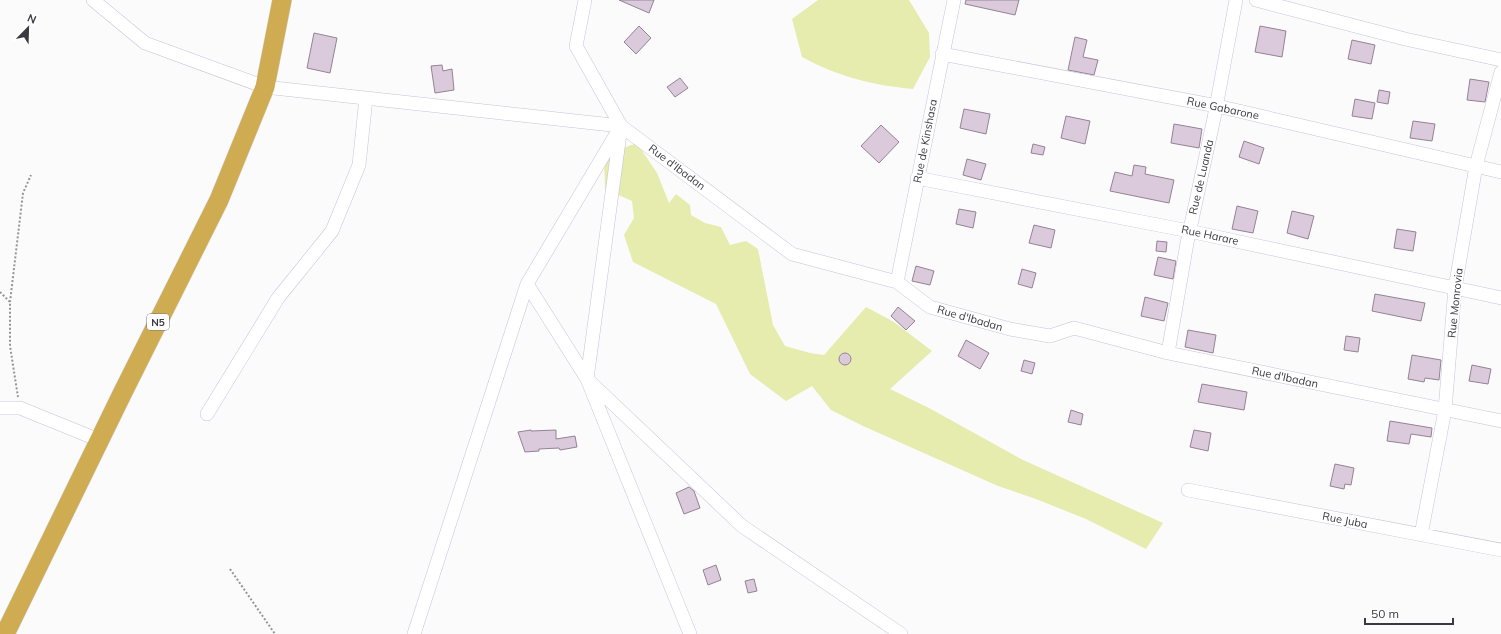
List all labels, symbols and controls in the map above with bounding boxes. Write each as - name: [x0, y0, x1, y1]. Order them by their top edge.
- north arrow: [8, 8, 48, 48]
- text: N: [25, 11, 38, 27]
- street label: Rue Gabarone: [1186, 94, 1260, 122]
- street label: Rue de Kinshasa: [910, 98, 940, 184]
- street label: Rue de Luanda: [1186, 138, 1216, 216]
- street label: Rue d'Ibadan: [646, 141, 708, 193]
- street label: Rue Harare: [1180, 222, 1240, 248]
- street label: Rue Monrovia: [1444, 267, 1466, 339]
- street label: Rue d'Ibadan: [936, 302, 1004, 334]
- road number: N5: [147, 314, 169, 330]
- street label: Rue d'Ibadan: [1251, 363, 1319, 391]
- street label: Rue Juba: [1321, 509, 1369, 531]
- scale bar: [1365, 600, 1453, 626]
- text: 50 m: [1371, 606, 1399, 621]

